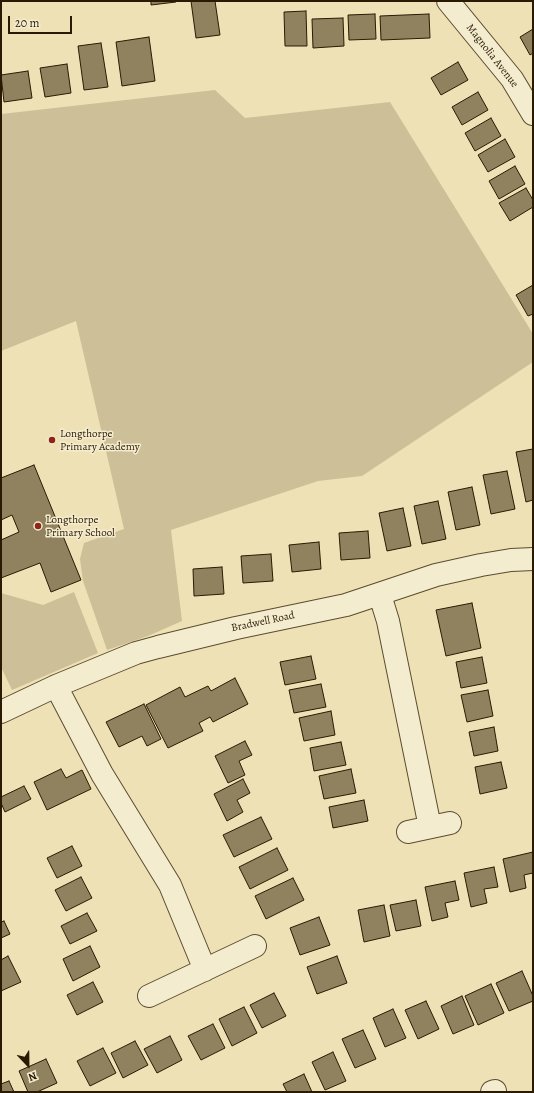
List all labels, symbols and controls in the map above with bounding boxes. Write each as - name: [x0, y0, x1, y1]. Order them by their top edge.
- scale bar: [10, 8, 74, 34]
- text: 20 m: [15, 15, 39, 31]
- street label: Magnolia Avenue: [463, 22, 521, 90]
- place label: Longthorpe Primary Academy: [60, 427, 140, 453]
- marker: Longthorpe Primary Academy: [47, 435, 57, 445]
- place label: Longthorpe Primary School: [46, 513, 115, 539]
- marker: Longthorpe Primary School: [33, 521, 43, 531]
- street label: Bradwell Road: [230, 609, 296, 635]
- north arrow: [8, 1045, 48, 1085]
- text: N: [26, 1068, 39, 1085]

